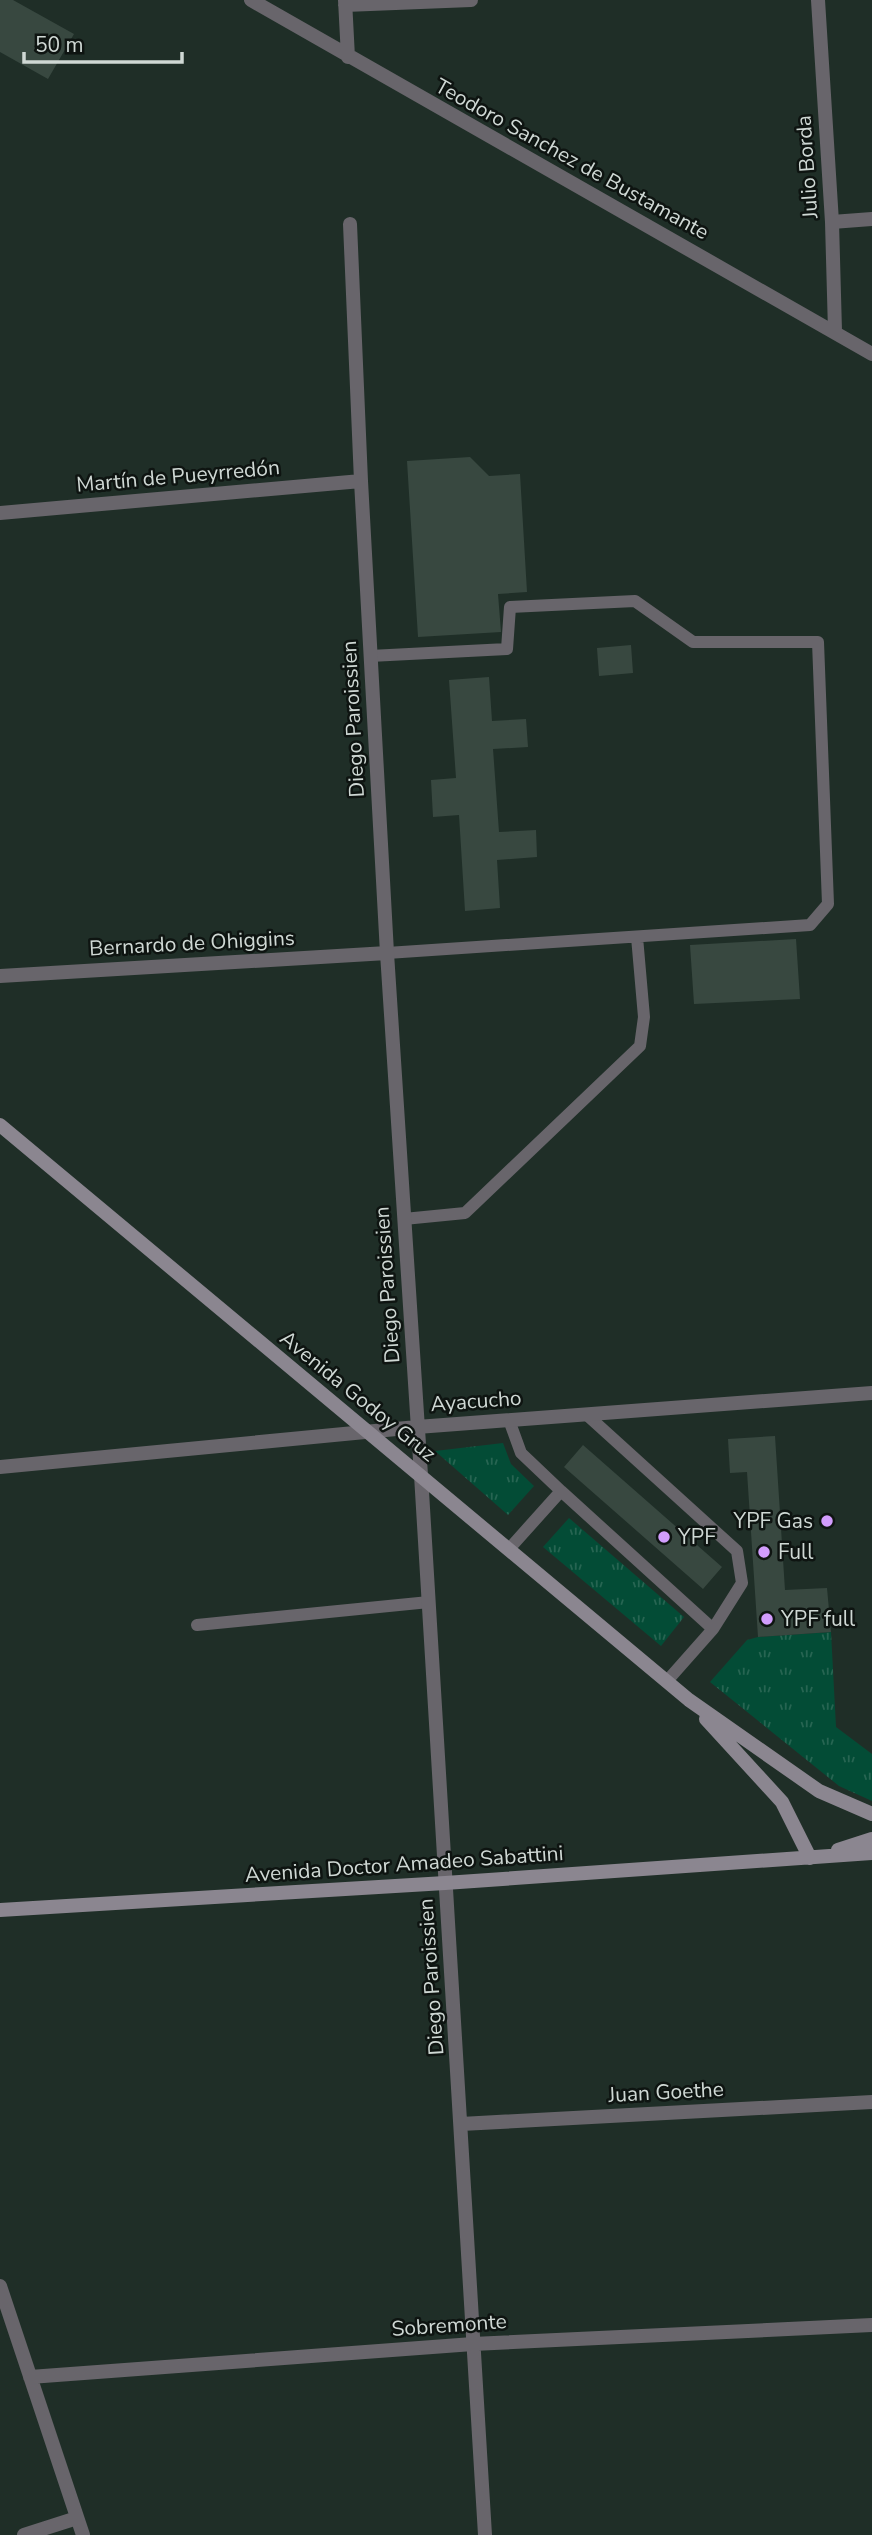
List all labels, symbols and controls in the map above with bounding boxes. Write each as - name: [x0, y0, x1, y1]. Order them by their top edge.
- scale bar: [24, 21, 182, 65]
- text: 50 m: [35, 31, 84, 59]
- street label: Teodoro Sanchez de Bustamante: [430, 72, 714, 246]
- street label: Julio Borda: [789, 114, 825, 221]
- street label: Martín de Pueyrredón: [75, 453, 281, 499]
- street label: Diego Paroissien: [335, 640, 371, 798]
- street label: Bernardo de Ohiggins: [88, 924, 296, 962]
- street label: Diego Paroissien: [368, 1206, 406, 1364]
- street label: Avenida Godoy Gruz: [274, 1324, 442, 1468]
- street label: Ayacucho: [429, 1384, 523, 1418]
- place label: YPF Gas: [732, 1507, 813, 1535]
- marker: YPF Gas: [819, 1513, 835, 1529]
- place label: YPF: [677, 1523, 716, 1551]
- marker: YPF: [656, 1529, 672, 1545]
- place label: Full: [778, 1538, 814, 1566]
- marker: Full: [756, 1544, 772, 1560]
- place label: YPF full: [780, 1605, 856, 1633]
- marker: YPF full: [759, 1611, 775, 1627]
- street label: Avenida Doctor Amadeo Sabattini: [244, 1839, 564, 1889]
- street label: Diego Paroissien: [412, 1898, 450, 2056]
- street label: Juan Goethe: [607, 2075, 724, 2109]
- street label: Sobremonte: [390, 2307, 508, 2343]

